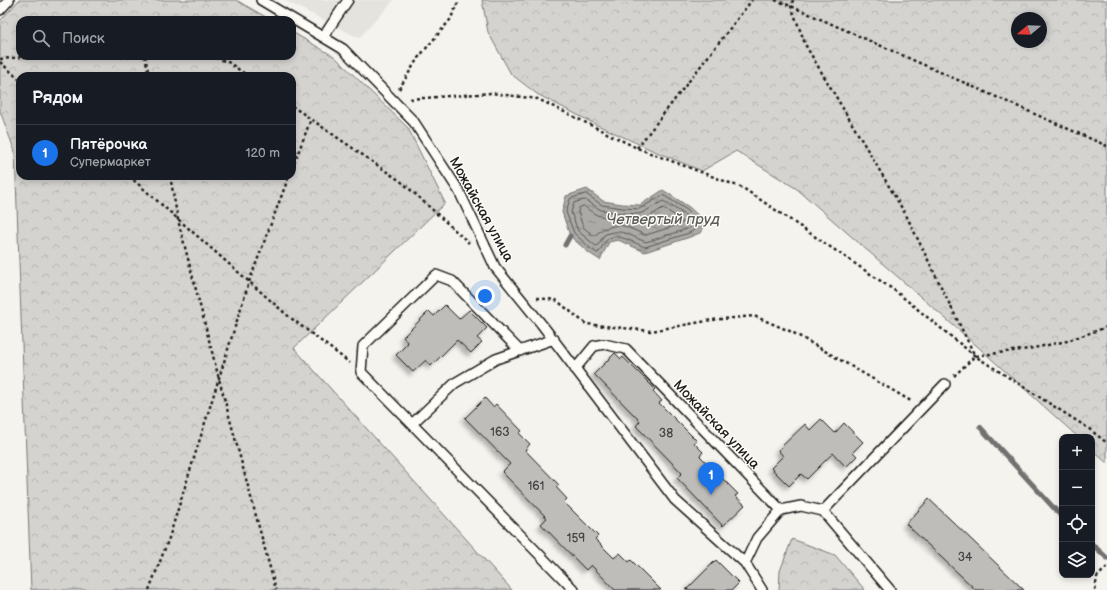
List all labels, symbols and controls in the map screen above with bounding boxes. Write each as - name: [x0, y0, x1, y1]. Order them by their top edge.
- north arrow: [1011, 12, 1047, 48]
- search box: [16, 16, 296, 60]
- icon: search: [30, 27, 52, 49]
- text: Поиск: [62, 29, 105, 48]
- text: Рядом: [32, 88, 83, 108]
- text: Пятёрочка: [70, 135, 147, 154]
- text: 1: [42, 145, 48, 161]
- text: 120 m: [245, 145, 280, 161]
- text: Супермаркет: [70, 154, 151, 170]
- street label: Можайская улица: [446, 154, 518, 265]
- water label: Четвертый пруд: [606, 210, 720, 229]
- your location: [475, 286, 495, 306]
- street label: Можайская улица: [670, 376, 764, 473]
- house number: 163: [490, 425, 510, 440]
- house number: 38: [659, 426, 673, 441]
- map controls: [1059, 434, 1095, 578]
- button: +: [1059, 434, 1095, 470]
- pin: 1: [698, 462, 724, 495]
- button: −: [1059, 470, 1095, 506]
- house number: 161: [528, 479, 544, 494]
- button: locate: [1059, 506, 1095, 542]
- house number: 159: [567, 531, 585, 546]
- button: layers: [1059, 542, 1095, 578]
- house number: 34: [958, 550, 973, 565]

